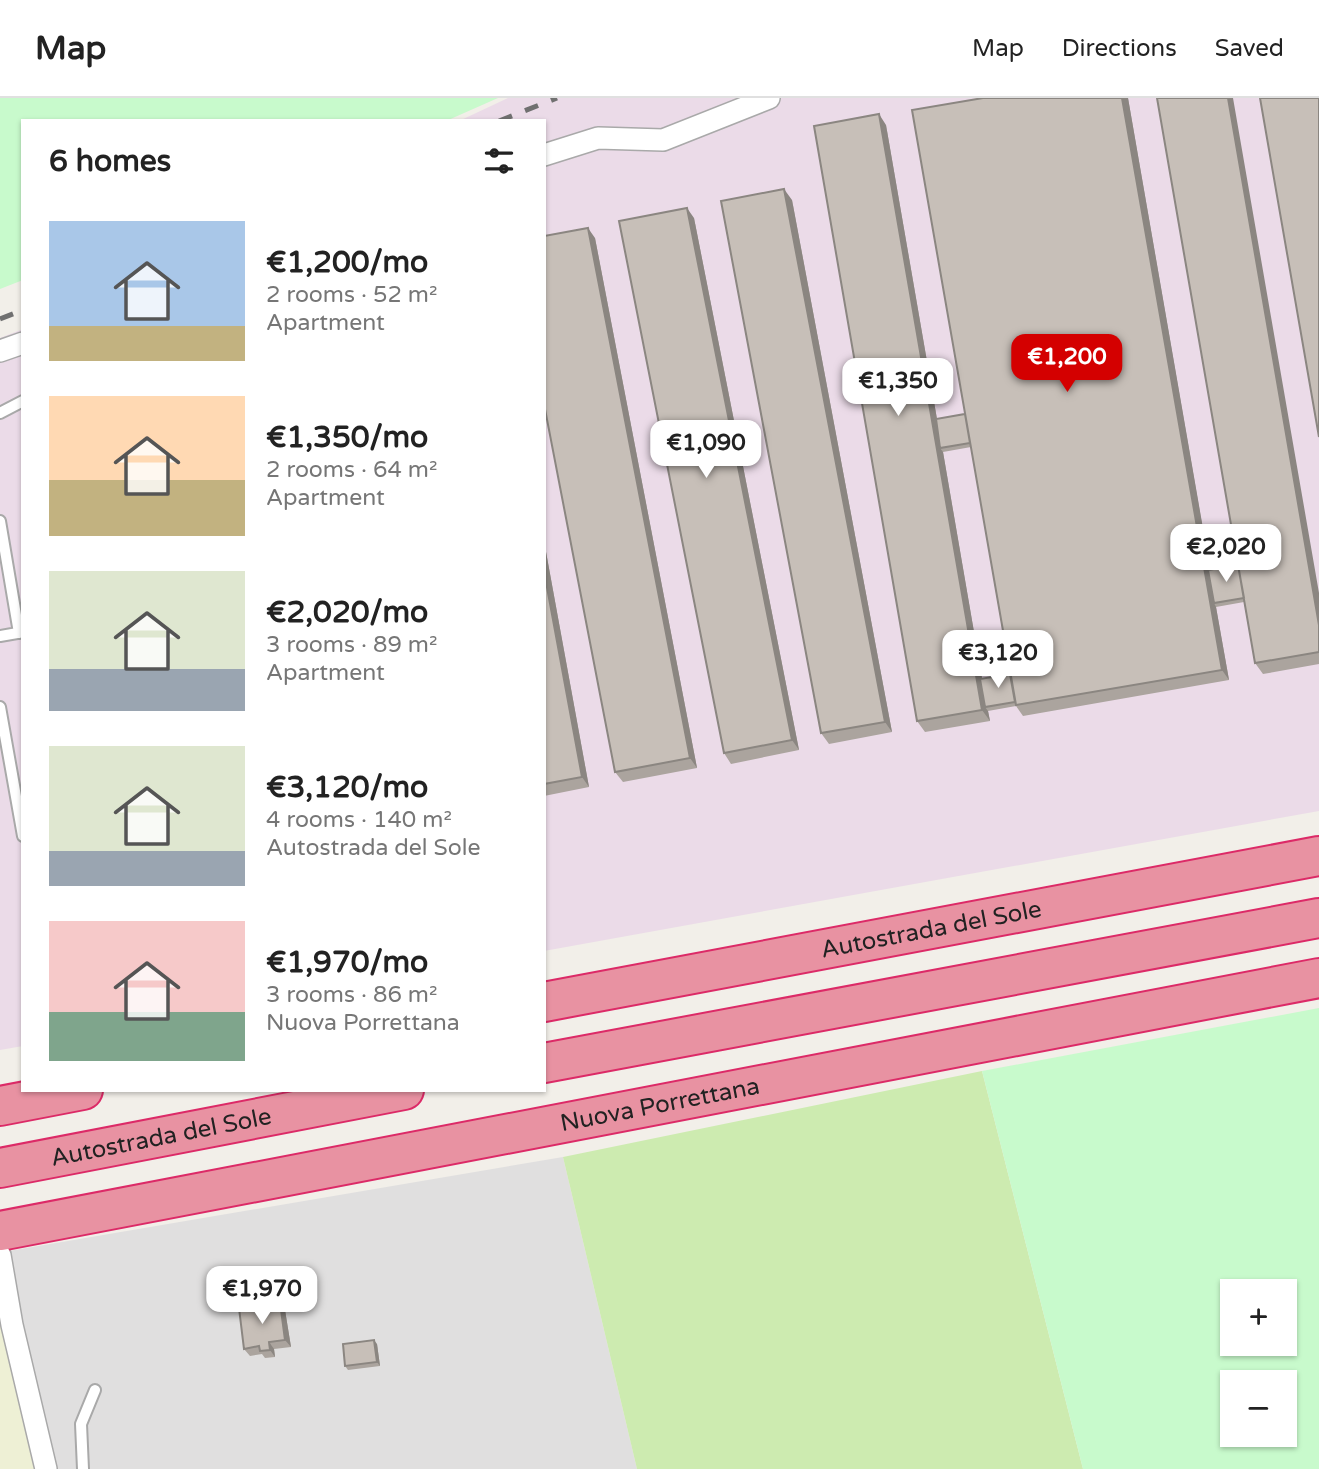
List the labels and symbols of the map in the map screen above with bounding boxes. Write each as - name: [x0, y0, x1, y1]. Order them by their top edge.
- pin: €1,200: [1010, 334, 1124, 394]
- pin: €1,350: [841, 358, 955, 418]
- pin: €1,090: [649, 420, 763, 480]
- pin: €2,020: [1169, 524, 1283, 584]
- pin: €3,120: [941, 630, 1055, 690]
- street label: Autostrada del Sole: [818, 894, 1044, 964]
- street label: Nuova Porrettana: [558, 1071, 762, 1138]
- street label: Autostrada del Sole: [48, 1101, 274, 1172]
- pin: €1,970: [205, 1266, 319, 1326]

